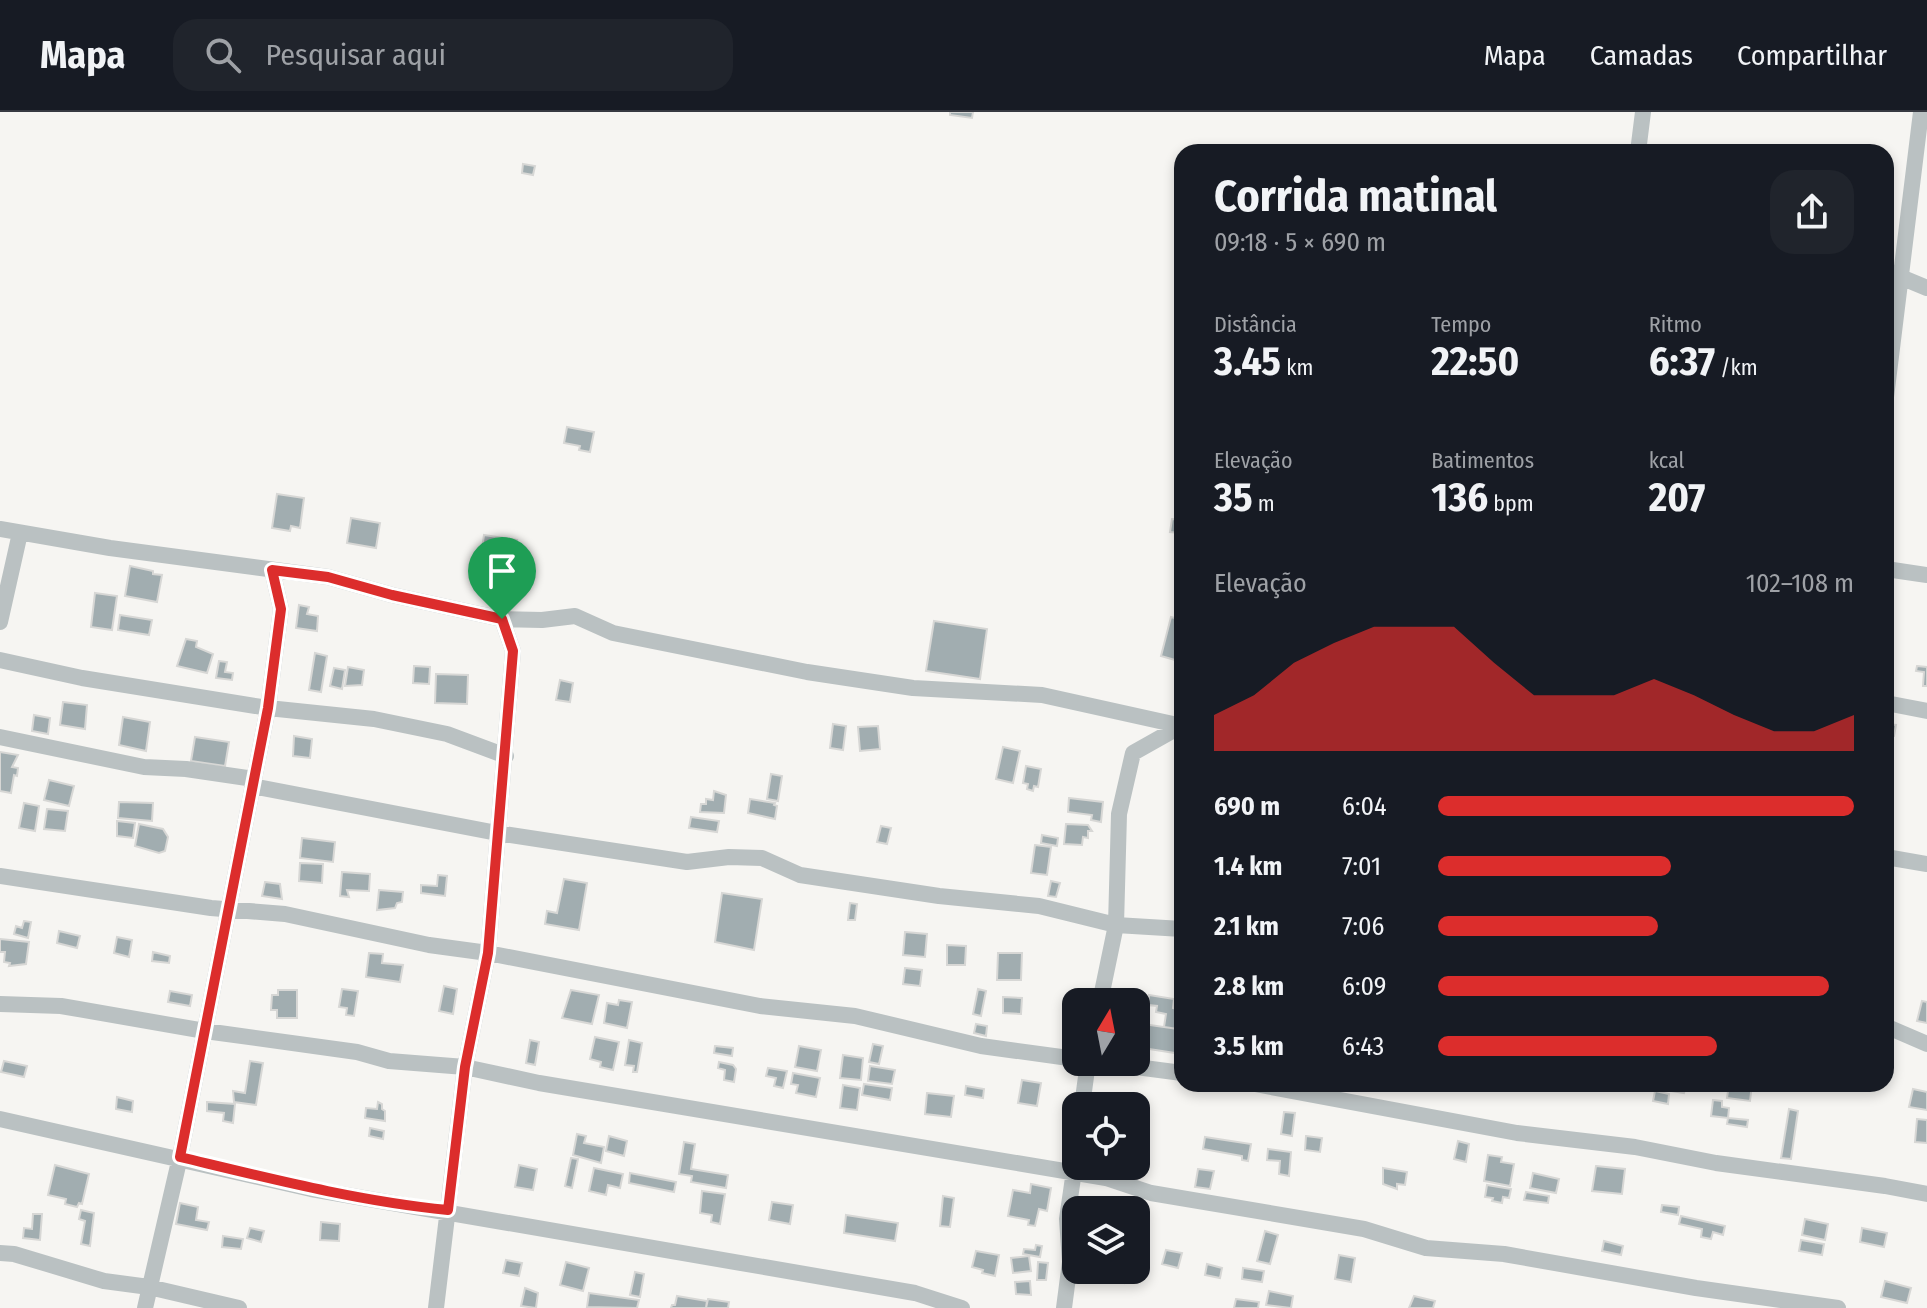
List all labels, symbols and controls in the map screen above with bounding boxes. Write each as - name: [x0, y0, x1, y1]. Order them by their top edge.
- search box: [173, 19, 733, 91]
- text: Mapa: [40, 32, 125, 78]
- icon: search: [201, 33, 245, 77]
- text: Pesquisar aqui: [265, 37, 446, 73]
- text: Mapa: [1484, 39, 1546, 72]
- text: Camadas: [1590, 39, 1693, 72]
- text: Compartilhar: [1737, 39, 1887, 72]
- text: Corrida matinal: [1214, 170, 1497, 223]
- button: share: [1770, 170, 1854, 254]
- text: 09:18 · 5 × 690 m: [1214, 227, 1386, 258]
- text: Distância: [1214, 311, 1297, 338]
- text: Tempo: [1431, 311, 1491, 338]
- text: Ritmo: [1649, 311, 1702, 338]
- text: 3.45: [1214, 338, 1281, 386]
- text: 22:50: [1431, 338, 1519, 386]
- text: 6:37: [1649, 338, 1715, 386]
- text: km: [1281, 354, 1313, 381]
- text: /km: [1715, 354, 1758, 381]
- text: Elevação: [1214, 447, 1292, 474]
- text: Batimentos: [1431, 447, 1534, 474]
- text: kcal: [1649, 447, 1684, 474]
- text: 35: [1214, 474, 1253, 522]
- text: 136: [1431, 474, 1488, 522]
- text: 207: [1649, 474, 1705, 522]
- text: m: [1253, 490, 1275, 517]
- text: bpm: [1488, 490, 1534, 517]
- pin: [468, 537, 536, 619]
- icon: arrive: [480, 549, 524, 593]
- text: Elevação: [1214, 568, 1307, 599]
- text: 102–108 m: [1746, 568, 1854, 599]
- text: 690 m: [1214, 791, 1280, 822]
- text: 6:04: [1342, 791, 1387, 822]
- text: 1.4 km: [1214, 851, 1282, 882]
- text: 7:01: [1342, 851, 1381, 882]
- text: 2.1 km: [1214, 911, 1279, 942]
- text: 7:06: [1342, 911, 1384, 942]
- text: 2.8 km: [1214, 971, 1284, 1002]
- text: 6:09: [1342, 971, 1386, 1002]
- north arrow: [1062, 988, 1150, 1076]
- map controls: [1062, 988, 1150, 1284]
- text: 3.5 km: [1214, 1031, 1284, 1062]
- text: 6:43: [1342, 1031, 1384, 1062]
- button: locate: [1062, 1092, 1150, 1180]
- button: layers: [1062, 1196, 1150, 1284]

